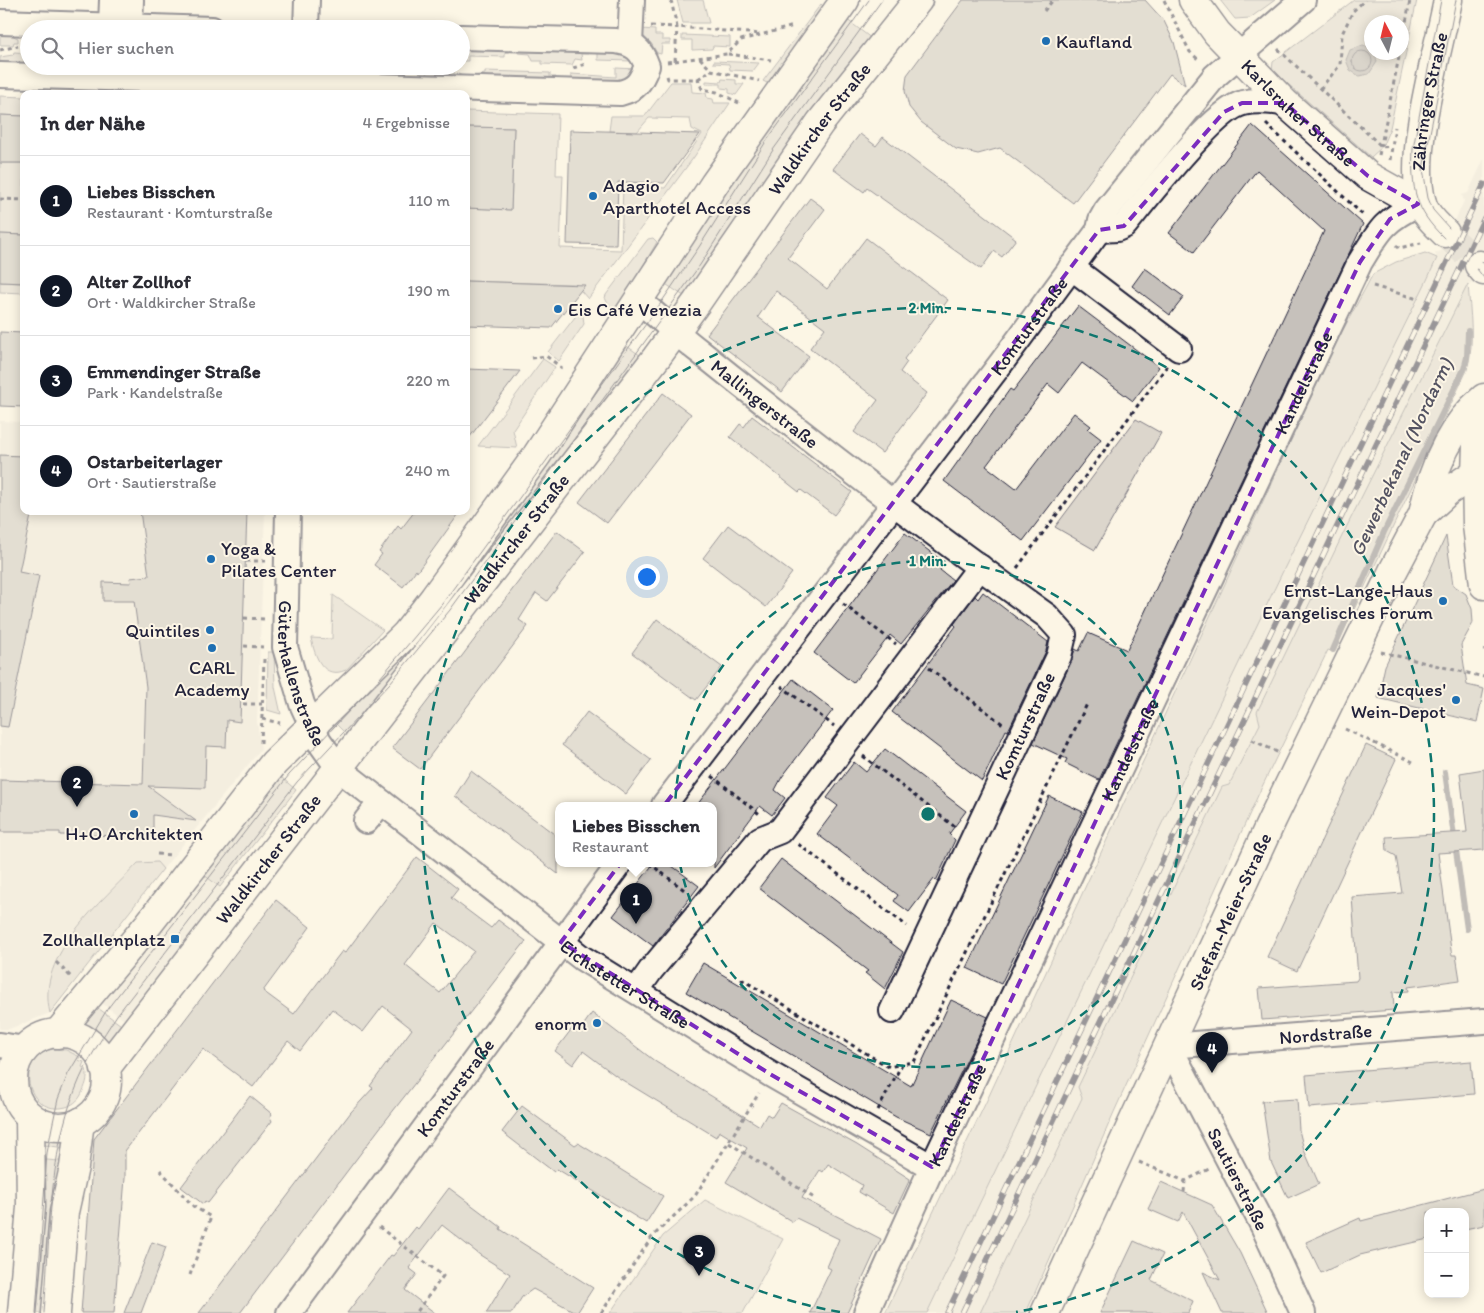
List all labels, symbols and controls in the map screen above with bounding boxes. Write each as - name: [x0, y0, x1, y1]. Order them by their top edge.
- north arrow: [1364, 15, 1409, 60]
- search box: [20, 20, 470, 75]
- place label: Kaufland: [1056, 30, 1133, 53]
- street label: Zähringer Straße: [1406, 30, 1452, 171]
- icon: search: [38, 34, 66, 62]
- marker: Kaufland: [1040, 35, 1052, 47]
- text: Hier suchen: [78, 36, 174, 59]
- street label: Karlsruher Straße: [1237, 54, 1361, 171]
- street label: Waldkircher Straße: [763, 58, 875, 199]
- text: In der Nähe: [40, 110, 145, 135]
- text: 4 Ergebnisse: [362, 113, 450, 132]
- place label: Adagio Aparthotel Access: [603, 174, 751, 219]
- text: Liebes Bisschen: [87, 180, 215, 203]
- marker: Adagio Aparthotel Access: [587, 190, 599, 202]
- text: 1: [52, 191, 60, 210]
- text: 110 m: [408, 191, 450, 210]
- text: Restaurant · Komturstraße: [87, 203, 273, 222]
- text: Alter Zollhof: [87, 270, 191, 293]
- street label: Komturstraße: [985, 272, 1072, 380]
- text: 2: [52, 281, 60, 300]
- text: 190 m: [407, 281, 450, 300]
- text: Ort · Waldkircher Straße: [87, 293, 256, 312]
- place label: Eis Café Venezia: [568, 298, 702, 321]
- text: 2 Min.: [908, 299, 948, 317]
- marker: Eis Café Venezia: [552, 303, 564, 315]
- street label: Kandelstraße: [1269, 327, 1337, 438]
- water label: Gewerbekanal (Nordarm): [1344, 353, 1458, 560]
- street label: Mallingerstraße: [707, 354, 824, 453]
- text: Emmendinger Straße: [87, 360, 261, 383]
- text: 3: [52, 371, 60, 390]
- text: 220 m: [406, 371, 450, 390]
- text: Park · Kandelstraße: [87, 383, 223, 402]
- text: Ostarbeiterlager: [87, 450, 222, 473]
- text: 4: [51, 461, 61, 480]
- text: 240 m: [405, 461, 450, 480]
- street label: Waldkircher Straße: [458, 469, 574, 608]
- text: Ort · Sautierstraße: [87, 473, 216, 492]
- place label: Yoga & Pilates Center: [221, 537, 337, 582]
- text: 1 Min.: [909, 552, 947, 570]
- marker: Yoga & Pilates Center: [205, 553, 217, 565]
- your location: [634, 564, 660, 590]
- place label: Ernst-Lange-Haus Evangelisches Forum: [1262, 579, 1433, 624]
- marker: Ernst-Lange-Haus Evangelisches Forum: [1437, 595, 1449, 607]
- street label: Güterhallenstraße: [273, 600, 331, 750]
- place label: Quintiles: [125, 619, 200, 642]
- marker: Quintiles: [204, 624, 216, 636]
- marker: CARL Academy: [206, 642, 218, 654]
- place label: CARL Academy: [174, 656, 250, 701]
- street label: Komturstraße: [990, 668, 1060, 784]
- place label: Jacques' Wein-Depot: [1351, 678, 1446, 723]
- street label: Kandelstraße: [1095, 694, 1164, 805]
- marker: Jacques' Wein-Depot: [1450, 694, 1462, 706]
- pin: 2: [61, 766, 93, 807]
- street label: Waldkircher Straße: [210, 789, 326, 929]
- popup: [555, 802, 717, 867]
- centre of rings: [919, 805, 937, 823]
- marker: H+O Architekten: [128, 808, 140, 820]
- text: Liebes Bisschen: [572, 814, 700, 837]
- place label: H+O Architekten: [65, 822, 203, 845]
- street label: Stefan-Meier-Straße: [1184, 829, 1276, 994]
- text: Restaurant: [572, 837, 649, 856]
- pin: 1: [620, 883, 652, 924]
- place label: Zollhallenplatz: [42, 928, 165, 951]
- marker: Zollhallenplatz: [169, 933, 181, 945]
- street label: Eichstetter Straße: [556, 934, 694, 1033]
- place label: enorm: [534, 1012, 587, 1035]
- marker: enorm: [591, 1017, 603, 1029]
- street label: Nordstraße: [1278, 1018, 1373, 1049]
- pin: 4: [1196, 1032, 1228, 1073]
- street label: Komturstraße: [411, 1034, 499, 1141]
- street label: Kandelstraße: [923, 1060, 991, 1170]
- street label: Sautierstraße: [1202, 1124, 1274, 1234]
- map controls: [1424, 1208, 1469, 1298]
- button: +: [1424, 1208, 1469, 1253]
- pin: 3: [683, 1235, 715, 1276]
- button: −: [1424, 1253, 1469, 1298]

